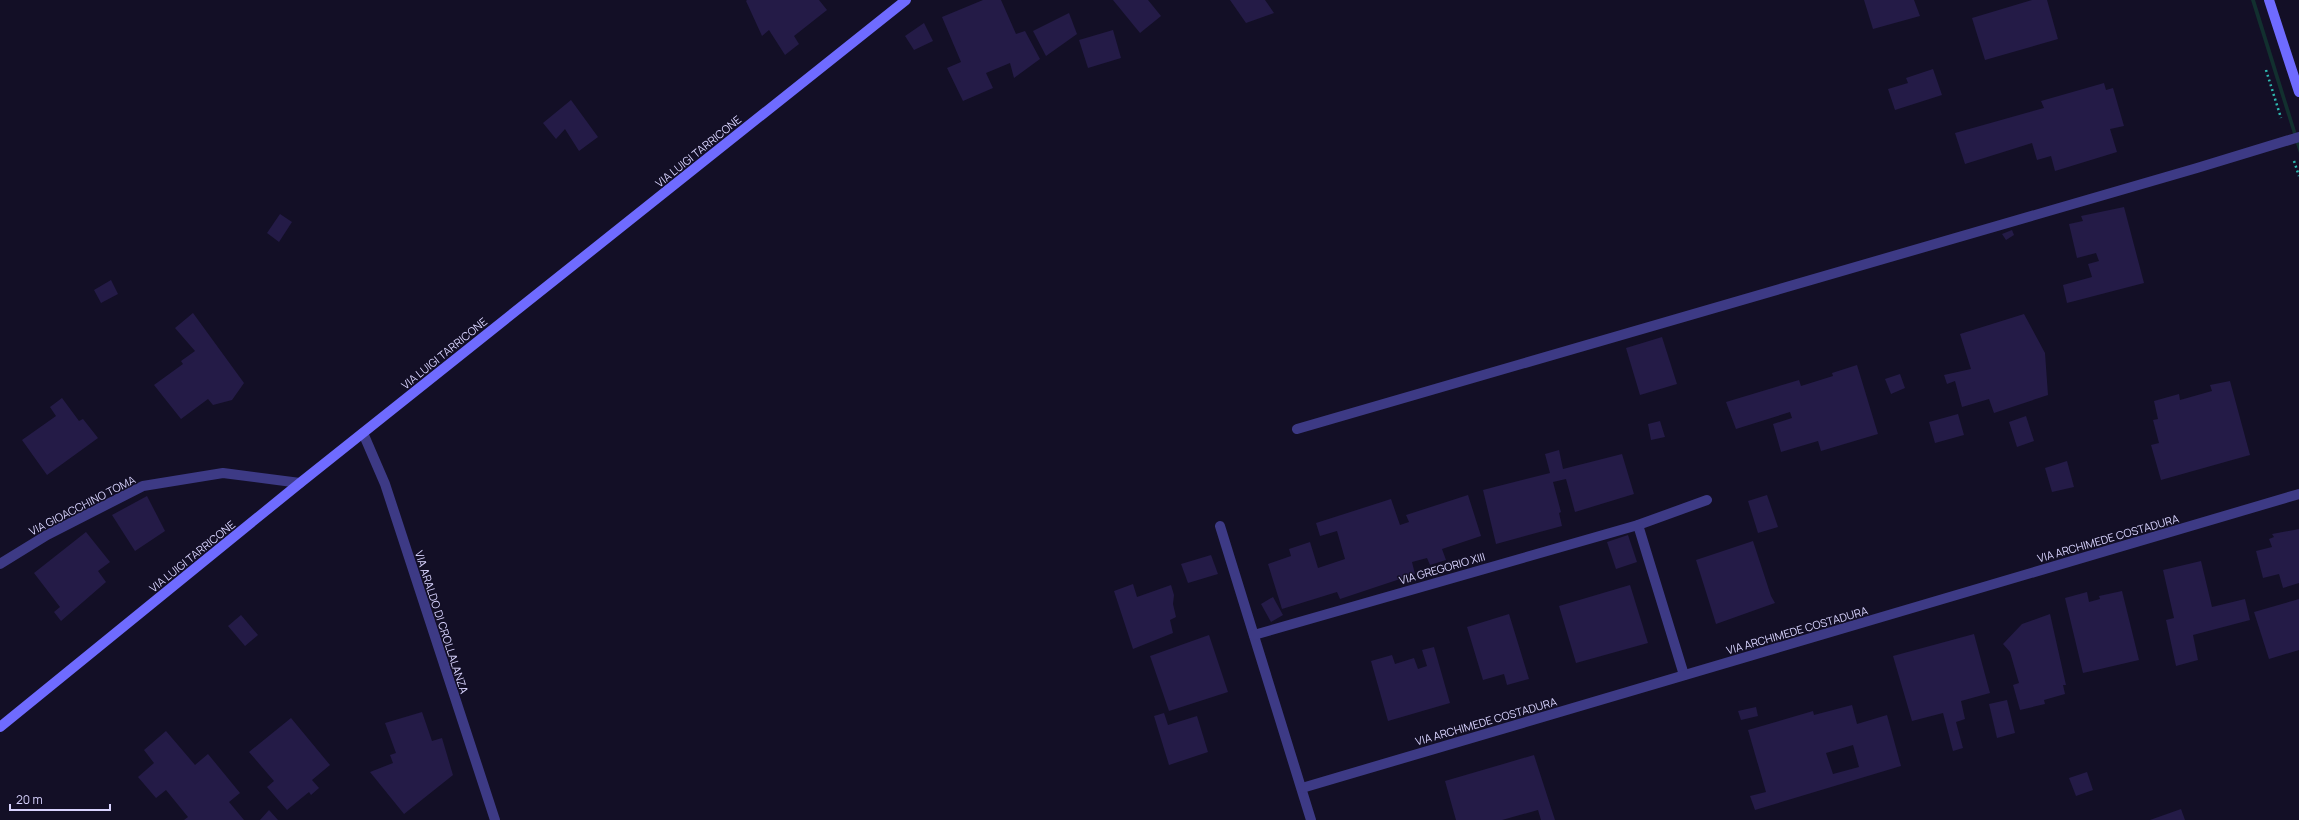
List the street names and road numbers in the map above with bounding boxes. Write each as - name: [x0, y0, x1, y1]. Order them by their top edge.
- street label: VIA LUIGI TARRICONE: [652, 112, 744, 190]
- street label: VIA LUIGI TARRICONE: [398, 314, 490, 392]
- street label: VIA GIOACCHINO TOMA: [26, 472, 138, 538]
- street label: VIA ARCHIMEDE COSTADURA: [2036, 511, 2180, 565]
- street label: VIA LUIGI TARRICONE: [146, 517, 238, 595]
- street label: VIA ARALDO DI CROLLALANZA: [412, 549, 472, 695]
- street label: VIA GREGORIO XIII: [1397, 549, 1487, 587]
- street label: VIA ARCHIMEDE COSTADURA: [1725, 603, 1869, 657]
- street label: VIA ARCHIMEDE COSTADURA: [1414, 694, 1558, 748]

